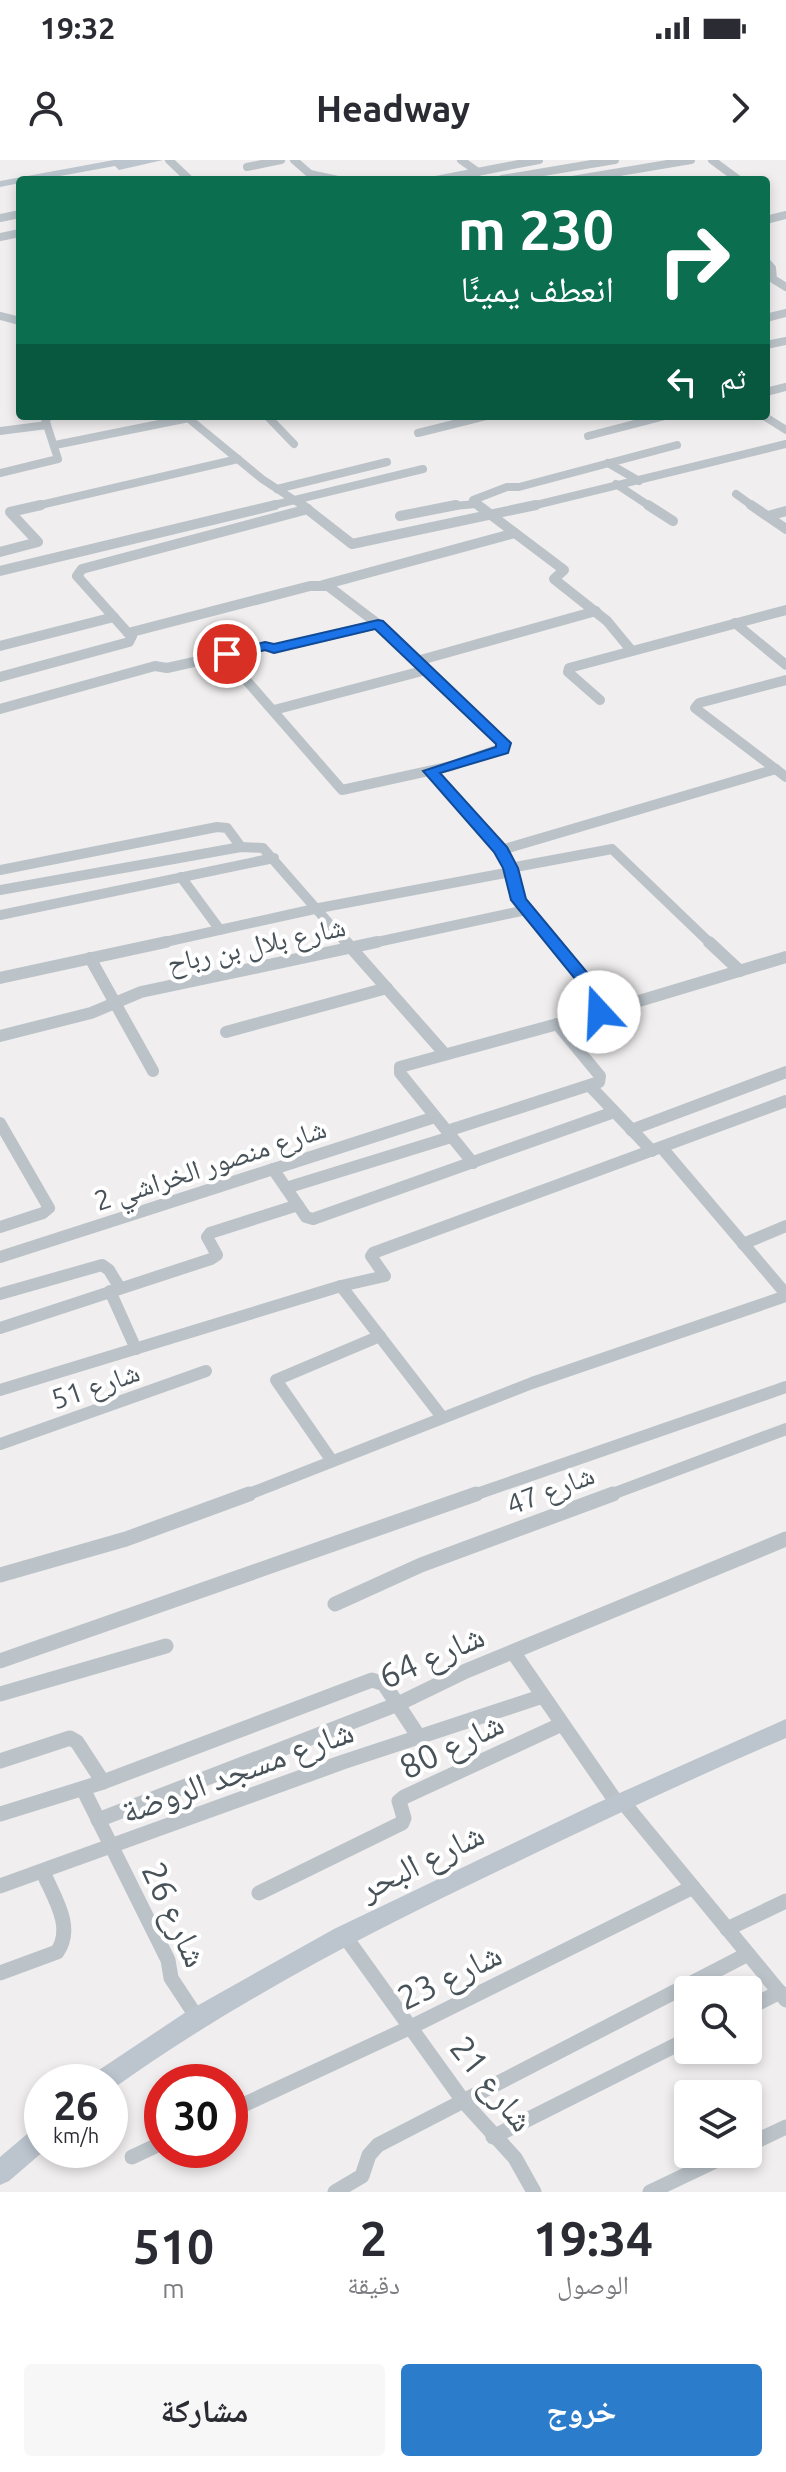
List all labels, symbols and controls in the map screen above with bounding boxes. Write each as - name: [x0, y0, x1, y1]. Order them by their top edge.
- text: 19:32: [40, 11, 115, 45]
- icon: person: [24, 86, 68, 130]
- icon: forward: [718, 86, 762, 130]
- text: Headway: [316, 88, 470, 129]
- text: 230 m: [458, 198, 614, 261]
- icon: right: [642, 208, 746, 312]
- text: انعطف يمينًا: [461, 268, 614, 309]
- icon: left: [660, 360, 704, 404]
- text: ثم: [720, 361, 746, 395]
- pin: [193, 620, 261, 688]
- icon: arrive: [205, 632, 249, 676]
- street label: شارع بلال بن رباح: [164, 910, 349, 981]
- position arrow: [557, 970, 641, 1054]
- street label: شارع منصور الخراشي 2: [90, 1112, 332, 1224]
- street label: شارع 51: [47, 1355, 144, 1417]
- street label: شارع 47: [502, 1458, 599, 1523]
- street label: شارع 64: [373, 1615, 491, 1699]
- street label: شارع 80: [393, 1703, 511, 1789]
- street label: شارع مسجد الروضة: [116, 1710, 360, 1833]
- street label: شارع البحر: [352, 1814, 491, 1910]
- street label: شارع 26: [132, 1856, 217, 1974]
- street label: شارع 23: [391, 1934, 509, 2020]
- map controls: [674, 1976, 762, 2168]
- button: search: [674, 1976, 762, 2064]
- street label: شارع 21: [440, 2028, 543, 2141]
- speed limit sign: 30: [144, 2064, 248, 2168]
- button: layers: [674, 2080, 762, 2168]
- text: 26: [53, 2083, 99, 2128]
- text: km/h: [53, 2124, 99, 2147]
- text: 2: [360, 2211, 387, 2265]
- text: 19:34: [533, 2211, 653, 2265]
- text: 510: [133, 2219, 214, 2273]
- text: دقيقة: [347, 2270, 400, 2299]
- text: الوصول: [557, 2270, 629, 2299]
- text: m: [162, 2274, 185, 2303]
- button: مشاركة: [24, 2364, 385, 2456]
- button: خروج: [401, 2364, 762, 2456]

